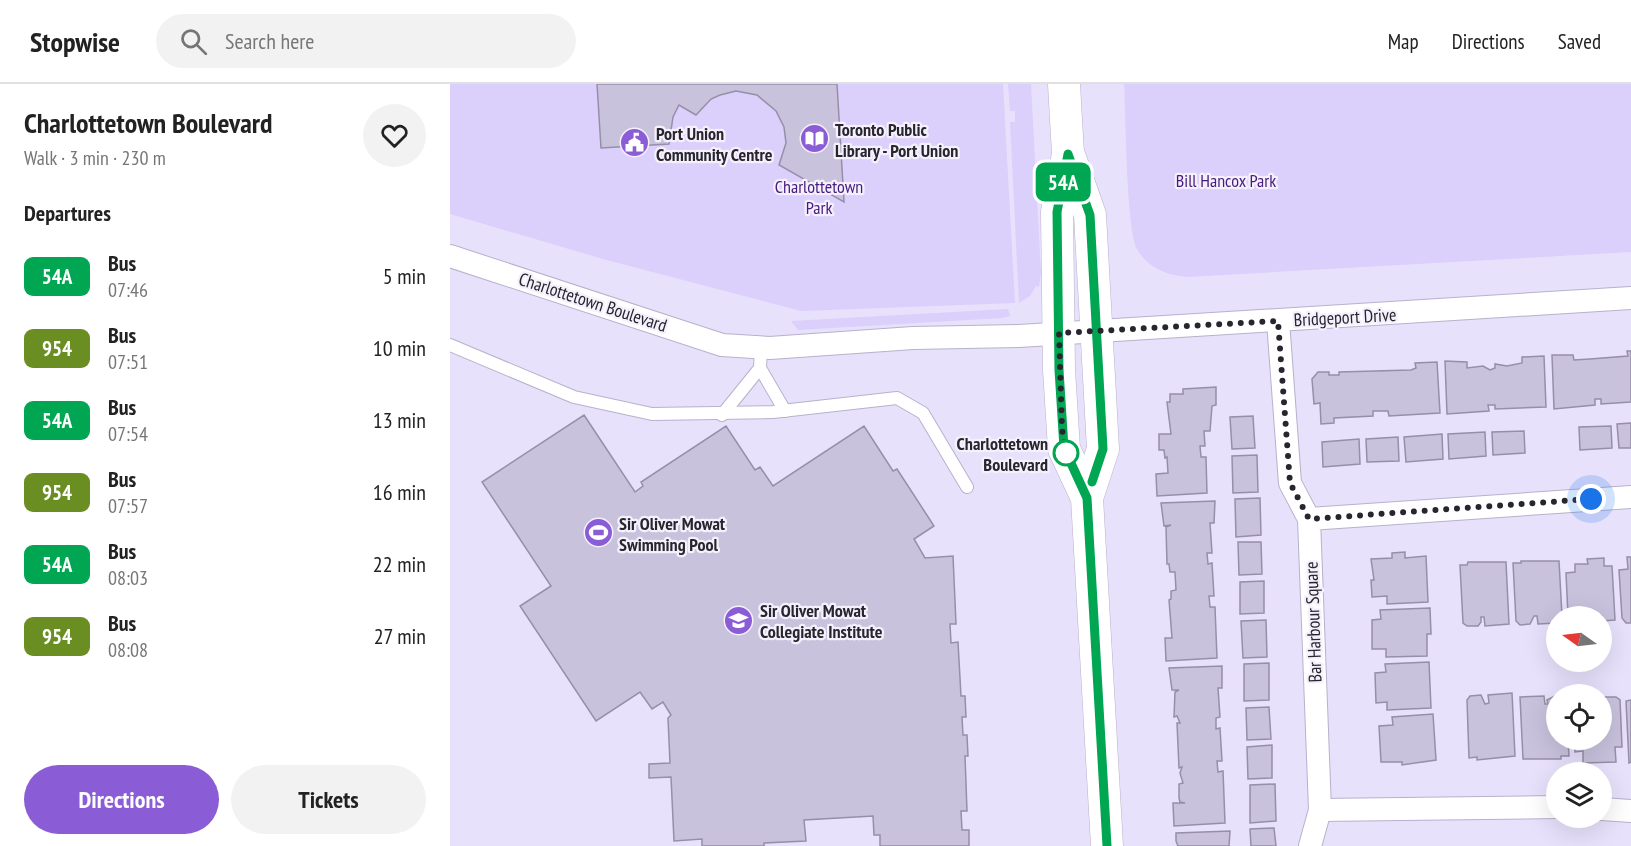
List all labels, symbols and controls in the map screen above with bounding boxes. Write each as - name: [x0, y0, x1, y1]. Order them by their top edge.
- search box: [156, 14, 576, 68]
- text: Stopwise: [30, 23, 120, 60]
- icon: search: [177, 25, 210, 58]
- text: Search here: [225, 27, 314, 55]
- text: Map: [1388, 28, 1419, 55]
- text: Directions: [1452, 28, 1525, 55]
- text: Saved: [1558, 28, 1601, 55]
- text: Charlottetown Boulevard: [24, 104, 273, 141]
- button: heart: [363, 104, 426, 167]
- place label: Toronto Public Library - Port Union: [835, 118, 958, 162]
- place label: Port Union Community Centre: [656, 122, 773, 166]
- library icon: Toronto Public Library - Port Union: [798, 123, 830, 155]
- public building icon: Port Union Community Centre: [619, 127, 651, 159]
- text: Walk · 3 min · 230 m: [24, 145, 166, 171]
- line badge: 54A: [1028, 162, 1098, 202]
- text: 54A: [1048, 169, 1078, 196]
- park label: Bill Hancox Park: [1176, 169, 1276, 192]
- park label: Charlottetown Park: [775, 175, 863, 219]
- text: Departures: [24, 199, 111, 227]
- text: Bus: [108, 249, 136, 277]
- text: 5 min: [383, 262, 426, 290]
- text: 54A: [42, 263, 72, 290]
- street label: Charlottetown Boulevard: [516, 267, 670, 337]
- text: 07:46: [108, 277, 148, 303]
- street label: Bridgeport Drive: [1293, 303, 1397, 331]
- text: Bus: [108, 321, 136, 349]
- text: 10 min: [373, 334, 426, 362]
- text: 954: [42, 335, 72, 362]
- text: 07:51: [108, 349, 148, 375]
- text: Bus: [108, 393, 136, 421]
- text: 13 min: [373, 406, 426, 434]
- text: 54A: [42, 407, 72, 434]
- text: 07:54: [108, 421, 148, 447]
- place label: Charlottetown Boulevard: [957, 432, 1048, 476]
- marker: Charlottetown Boulevard: [1053, 440, 1079, 466]
- text: Bus: [108, 465, 136, 493]
- text: 16 min: [373, 478, 426, 506]
- text: 954: [42, 479, 72, 506]
- your location: [1576, 484, 1606, 514]
- text: 07:57: [108, 493, 148, 519]
- place label: Sir Oliver Mowat Swimming Pool: [619, 512, 726, 556]
- sports icon: Sir Oliver Mowat Swimming Pool: [582, 517, 614, 549]
- text: Bus: [108, 537, 136, 565]
- text: 22 min: [373, 550, 426, 578]
- text: 54A: [42, 551, 72, 578]
- street label: Bar Harbour Square: [1299, 561, 1327, 683]
- text: 08:03: [108, 565, 148, 591]
- place label: Sir Oliver Mowat Collegiate Institute: [760, 599, 883, 643]
- school or university icon: Sir Oliver Mowat Collegiate Institute: [723, 604, 755, 636]
- north arrow: [1546, 606, 1612, 672]
- map controls: [1546, 606, 1612, 828]
- text: Bus: [108, 609, 136, 637]
- text: 27 min: [374, 622, 426, 650]
- text: 954: [42, 623, 72, 650]
- text: 08:08: [108, 637, 148, 663]
- button: locate: [1546, 684, 1612, 750]
- button: layers: [1546, 762, 1612, 828]
- button: Directions: [24, 765, 219, 834]
- button: Tickets: [231, 765, 426, 834]

